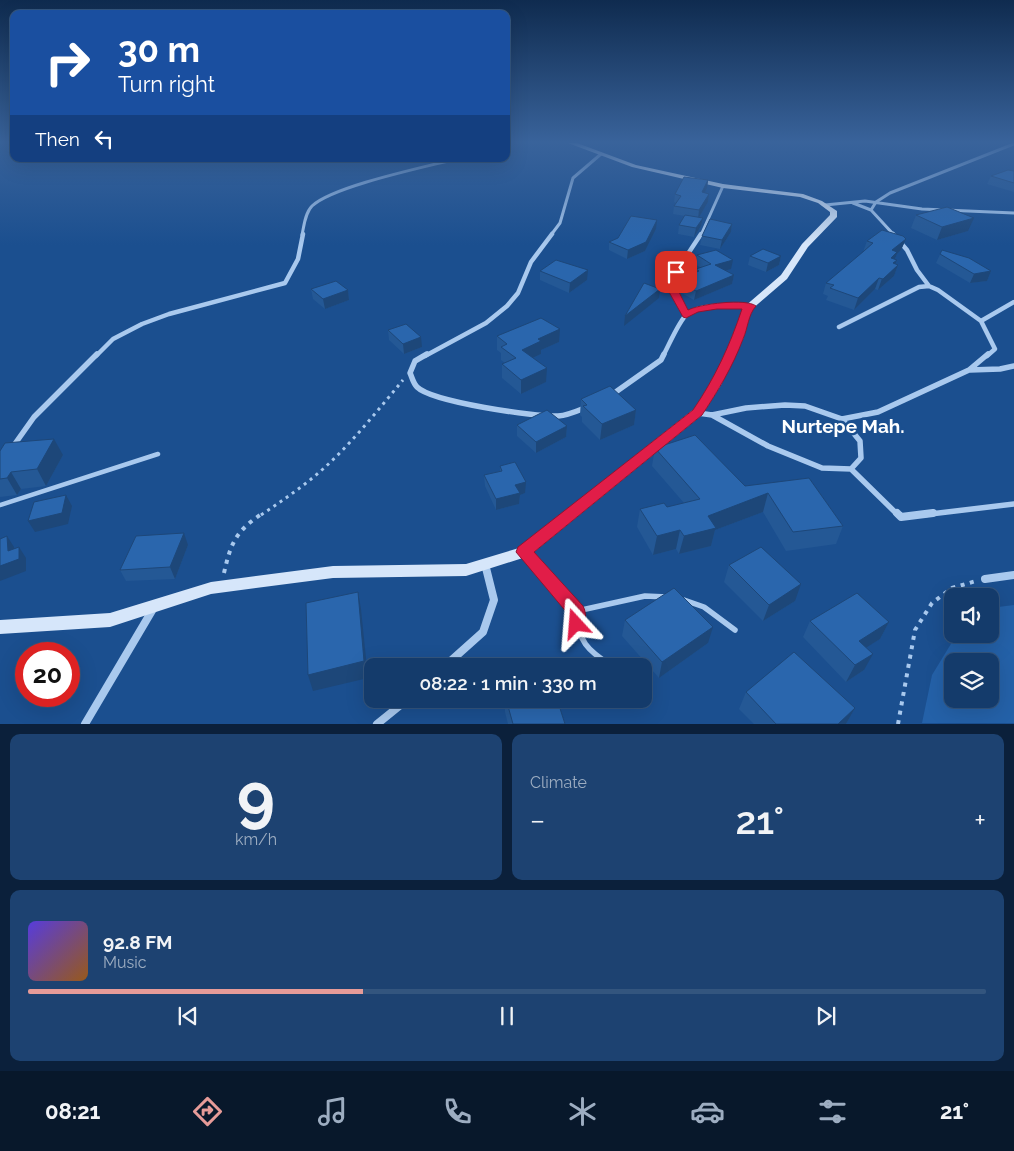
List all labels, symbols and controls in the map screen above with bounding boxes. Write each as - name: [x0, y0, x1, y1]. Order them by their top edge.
- text: 30 m: [118, 29, 200, 70]
- icon: right: [35, 30, 100, 95]
- text: Turn right: [118, 71, 215, 97]
- icon: left: [90, 125, 118, 153]
- text: Then: [35, 128, 80, 150]
- pin: [655, 251, 697, 293]
- icon: arrive: [662, 258, 690, 286]
- district label: Nurtepe Mah.: [781, 415, 905, 437]
- map controls: [944, 588, 999, 708]
- button: sound: [944, 588, 999, 643]
- position arrow: [549, 597, 601, 649]
- speed limit sign: 20: [15, 642, 80, 707]
- button: layers: [944, 653, 999, 708]
- text: 08:22 · 1 min · 330 m: [419, 672, 597, 694]
- text: 9: [237, 759, 275, 835]
- text: Climate: [530, 773, 587, 792]
- text: 21°: [735, 798, 784, 843]
- text: −: [530, 804, 545, 837]
- text: +: [974, 804, 986, 837]
- text: km/h: [235, 830, 277, 849]
- text: 92.8 FM: [103, 931, 173, 953]
- text: Music: [103, 953, 147, 972]
- icon: previous: [174, 1002, 202, 1030]
- icon: pause: [493, 1002, 521, 1030]
- icon: next: [812, 1002, 840, 1030]
- icon: directions: [190, 1094, 225, 1129]
- icon: music: [315, 1094, 350, 1129]
- icon: phone: [440, 1094, 475, 1129]
- icon: climate: [565, 1094, 600, 1129]
- icon: car: [690, 1094, 725, 1129]
- icon: filters: [815, 1094, 850, 1129]
- text: 08:21: [45, 1098, 100, 1124]
- text: 21°: [940, 1098, 969, 1124]

